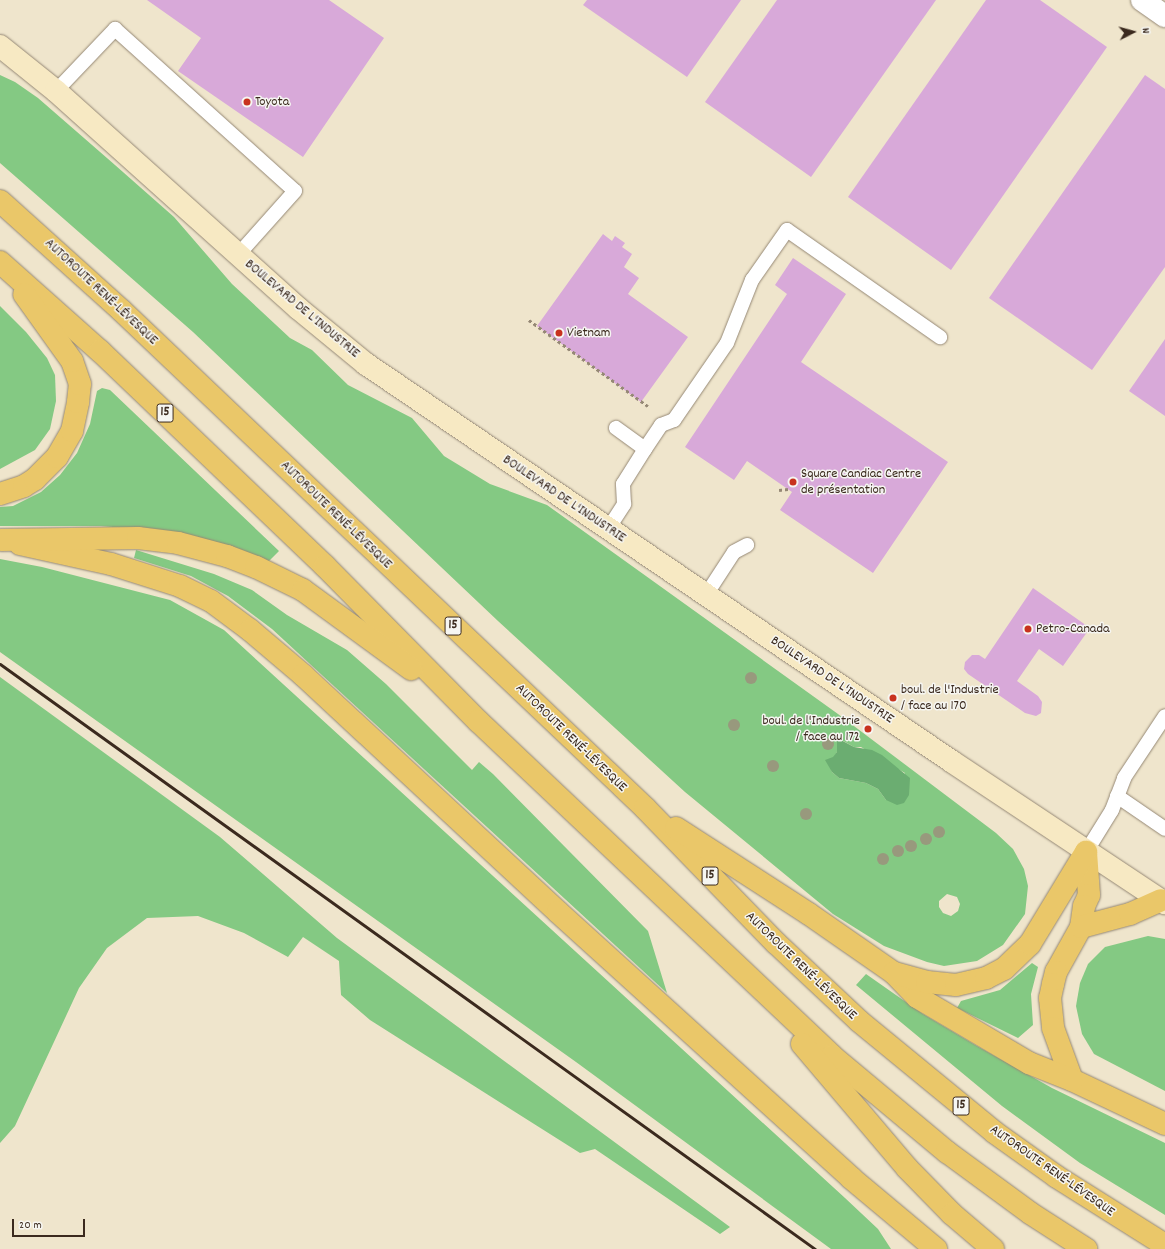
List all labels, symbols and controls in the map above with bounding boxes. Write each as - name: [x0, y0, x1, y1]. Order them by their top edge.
- north arrow: [1113, 12, 1153, 52]
- text: N: [1137, 27, 1153, 34]
- place label: Toyota: [255, 94, 289, 110]
- marker: Toyota: [242, 97, 252, 107]
- street label: AUTOROUTE RENÉ-LÉVESQUE: [41, 235, 161, 349]
- street label: BOULEVARD DE L'INDUSTRIE: [241, 256, 363, 362]
- place label: Vietnam: [567, 325, 610, 341]
- marker: Vietnam: [554, 328, 564, 338]
- road number: 15: [156, 402, 174, 424]
- street label: BOULEVARD DE L'INDUSTRIE: [499, 452, 629, 546]
- street label: AUTOROUTE RENÉ-LÉVESQUE: [277, 457, 395, 573]
- place label: Square Candiac Centre de présentation: [801, 466, 921, 498]
- marker: Square Candiac Centre de présentation: [788, 477, 798, 487]
- road number: 15: [444, 615, 462, 637]
- place label: Petro-Canada: [1036, 621, 1110, 637]
- marker: Petro-Canada: [1023, 624, 1033, 634]
- street label: BOULEVARD DE L'INDUSTRIE: [767, 633, 897, 727]
- street label: AUTOROUTE RENÉ-LÉVESQUE: [512, 680, 630, 796]
- place label: boul. de l'Industrie / face au 170: [901, 682, 999, 714]
- marker: boul. de l'Industrie / face au 170: [888, 693, 898, 703]
- place label: boul. de l'Industrie / face au 172: [762, 713, 860, 746]
- marker: boul. de l'Industrie / face au 172: [863, 724, 873, 734]
- road number: 15: [701, 865, 719, 887]
- street label: AUTOROUTE RENÉ-LÉVESQUE: [742, 908, 860, 1024]
- road number: 15: [952, 1095, 970, 1117]
- street label: AUTOROUTE RENÉ-LÉVESQUE: [986, 1121, 1118, 1221]
- scale bar: [14, 1211, 87, 1237]
- text: 20 m: [19, 1217, 42, 1234]

